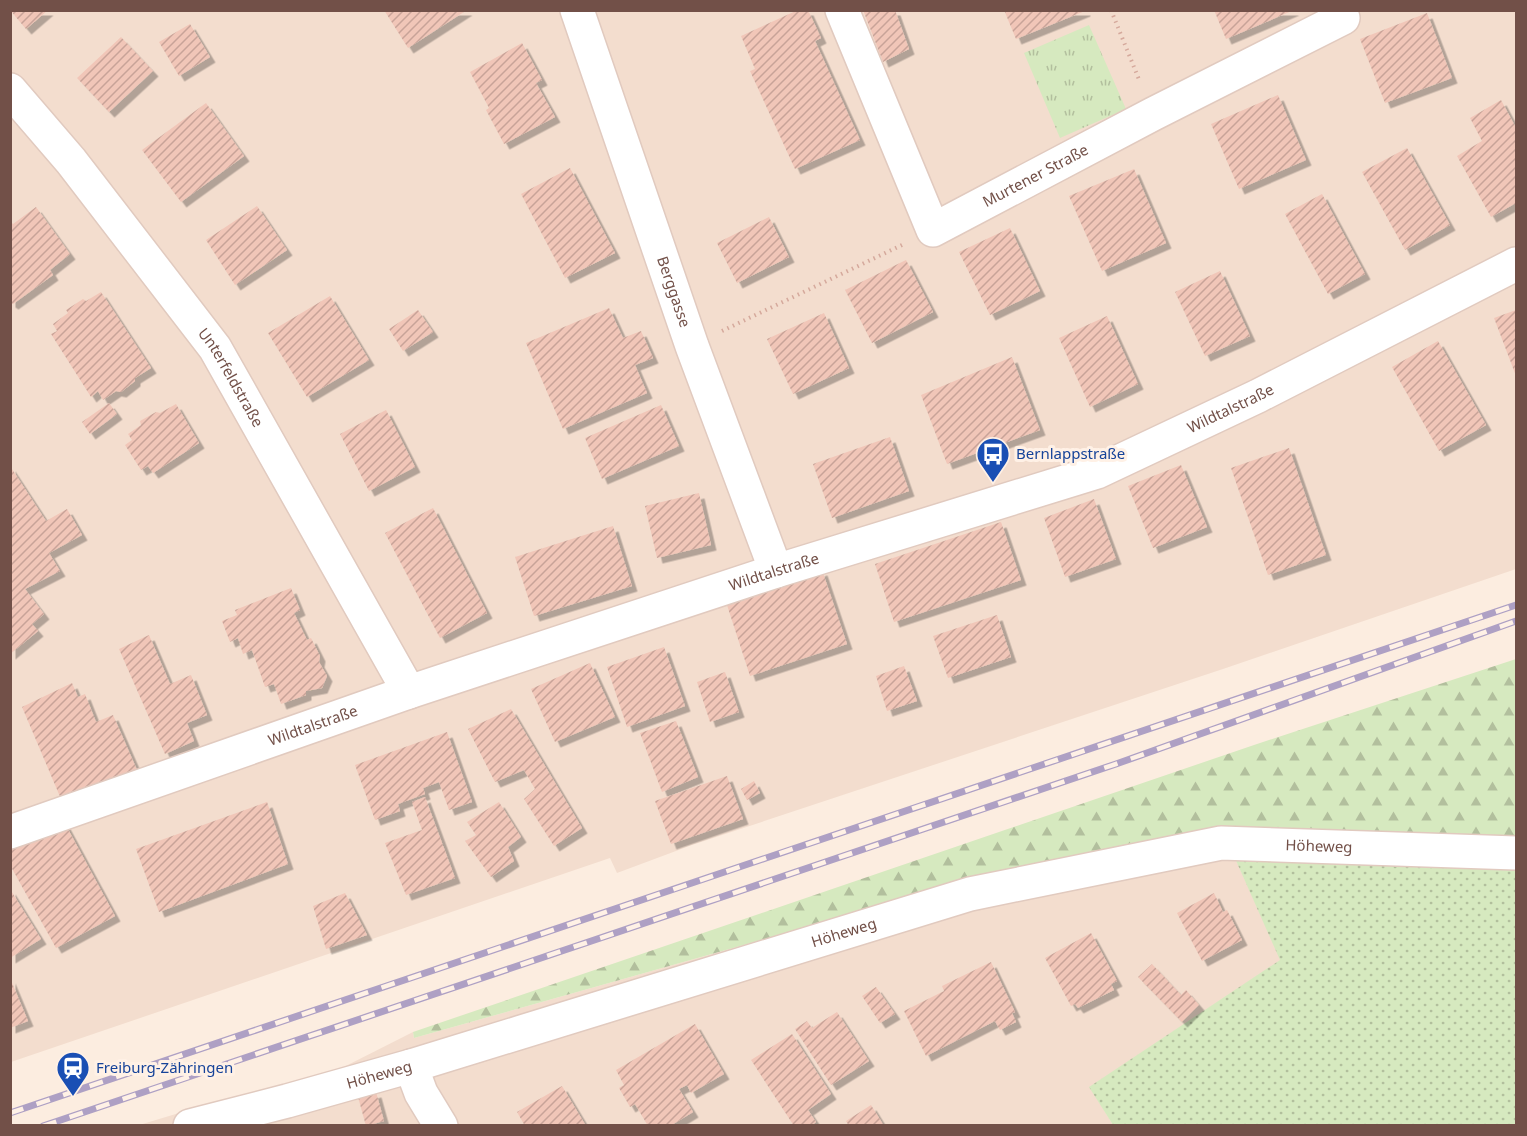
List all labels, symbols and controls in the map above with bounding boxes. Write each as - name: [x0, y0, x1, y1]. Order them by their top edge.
- street label: Murtener Straße: [979, 139, 1091, 211]
- street label: Berggasse: [653, 253, 696, 330]
- street label: Unterfeldstraße: [194, 323, 268, 430]
- street label: Wildtalstraße: [1184, 379, 1277, 437]
- bus stop icon: Bernlappstraße: [975, 436, 1011, 483]
- place label: Bernlappstraße: [1016, 443, 1125, 463]
- street label: Wildtalstraße: [726, 547, 821, 595]
- street label: Wildtalstraße: [265, 700, 360, 750]
- street label: Höheweg: [1285, 834, 1353, 856]
- street label: Höheweg: [809, 912, 879, 951]
- station icon: Freiburg-Zähringen: [55, 1050, 91, 1097]
- street label: Höheweg: [344, 1055, 414, 1093]
- place label: Freiburg-Zähringen: [96, 1057, 233, 1077]

